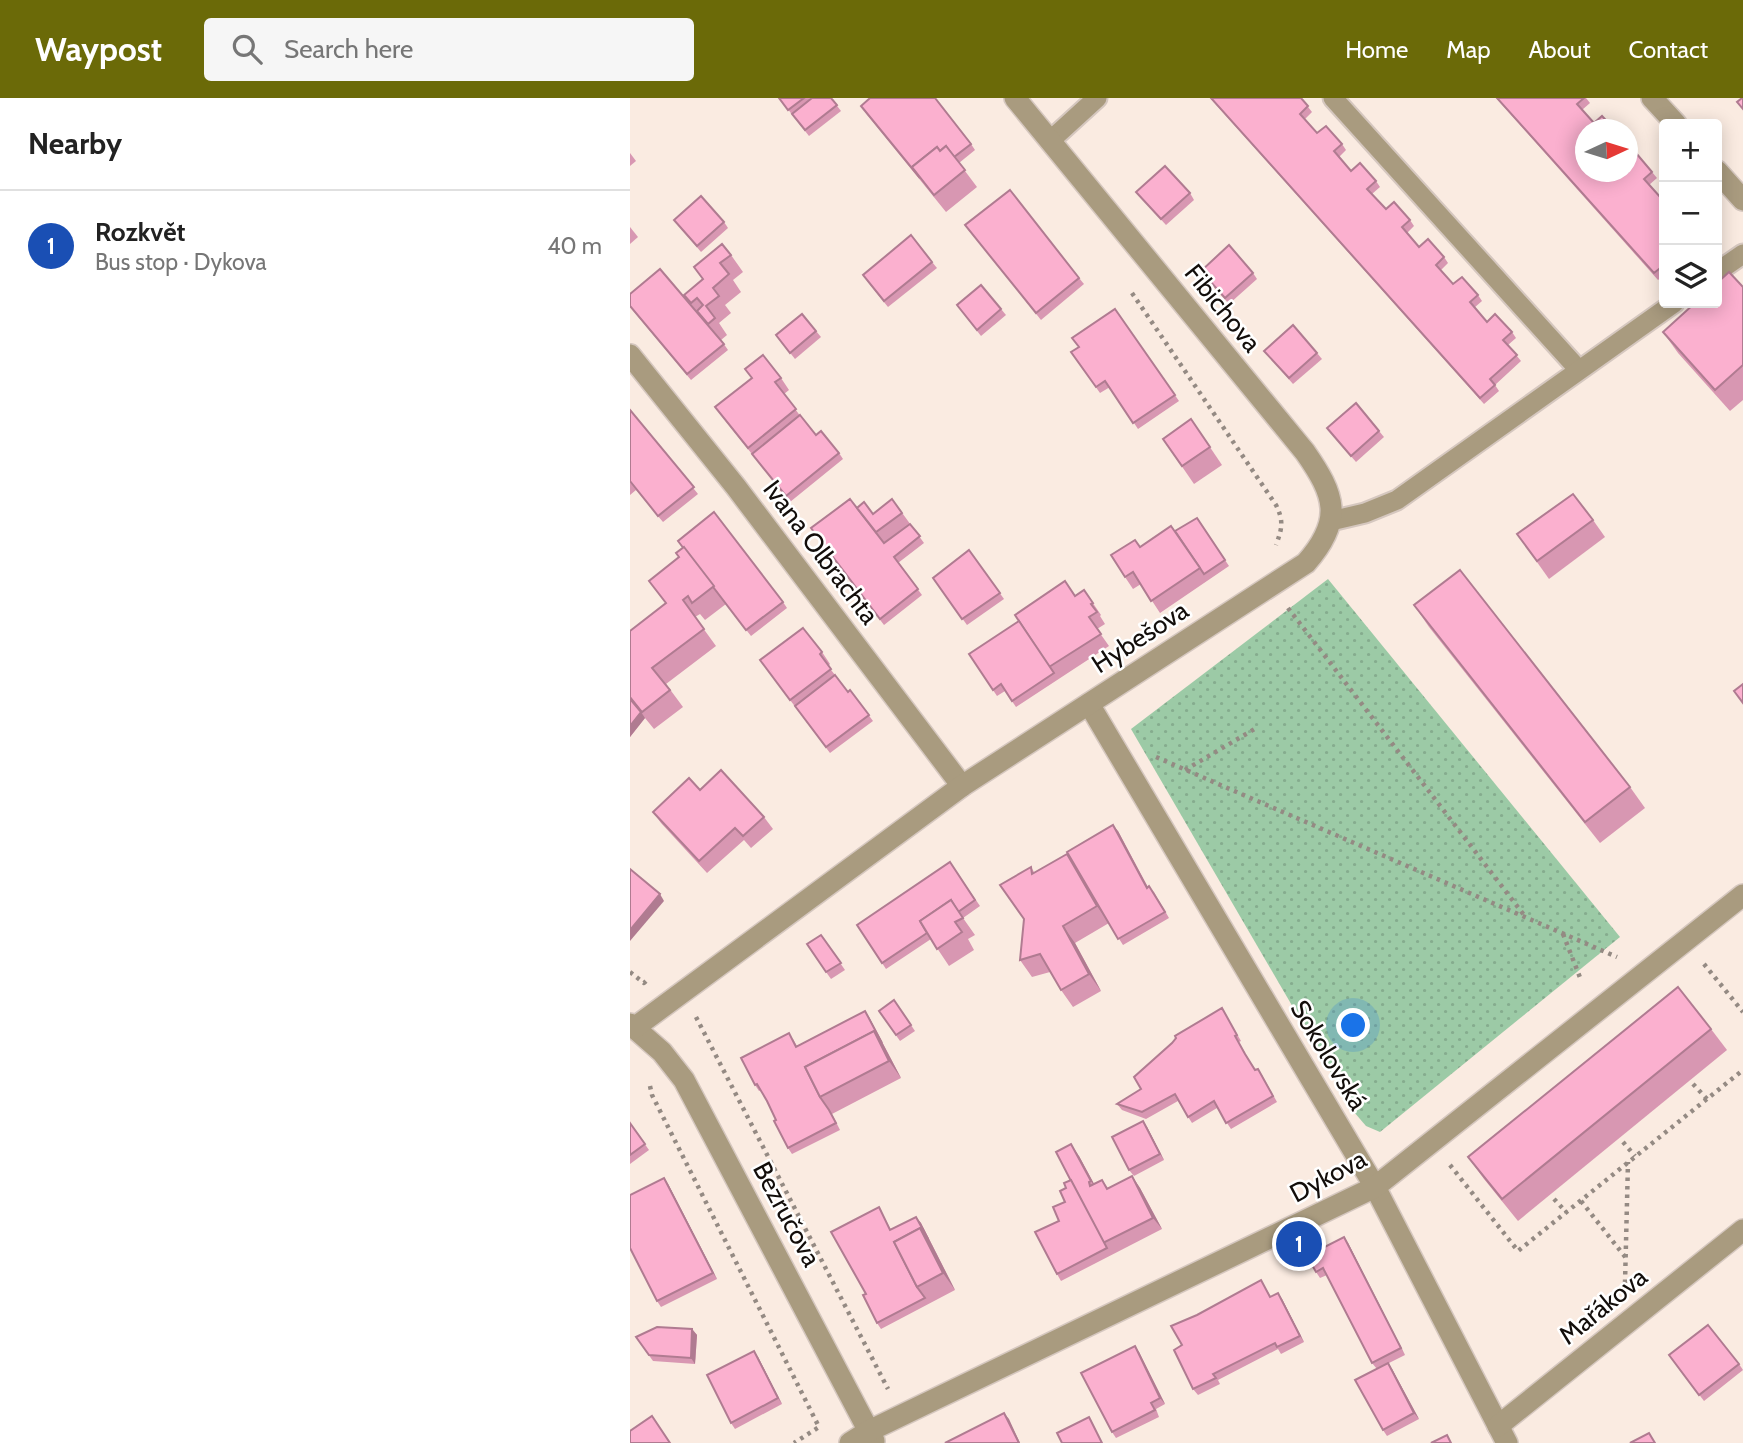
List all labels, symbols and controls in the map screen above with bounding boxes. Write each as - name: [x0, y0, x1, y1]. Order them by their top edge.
- search box: [204, 18, 694, 81]
- text: Waypost: [35, 29, 162, 69]
- icon: search: [228, 30, 266, 68]
- text: Search here: [284, 33, 413, 65]
- text: Home: [1345, 35, 1408, 64]
- text: Map: [1446, 35, 1491, 64]
- text: About: [1529, 35, 1591, 64]
- text: Contact: [1629, 35, 1708, 64]
- north arrow: [1575, 119, 1638, 182]
- map controls: [1659, 119, 1722, 308]
- button: +: [1659, 119, 1722, 182]
- text: Nearby: [28, 125, 122, 162]
- button: −: [1659, 182, 1722, 245]
- text: Rozkvět: [95, 216, 186, 248]
- text: 1: [47, 232, 55, 260]
- text: 40 m: [547, 232, 602, 260]
- button: layers: [1659, 245, 1722, 308]
- text: Bus stop · Dykova: [95, 248, 267, 276]
- street label: Fibichova: [1178, 258, 1268, 359]
- street label: Ivana Olbrachta: [756, 474, 886, 631]
- street label: Hybešova: [1086, 594, 1195, 680]
- street label: Sokolovská: [1284, 994, 1374, 1116]
- your location: [1336, 1008, 1370, 1042]
- street label: Dykova: [1284, 1142, 1372, 1209]
- street label: Bezručova: [746, 1156, 828, 1272]
- pin: 1: [1276, 1218, 1322, 1270]
- street label: Mařákova: [1552, 1260, 1654, 1351]

